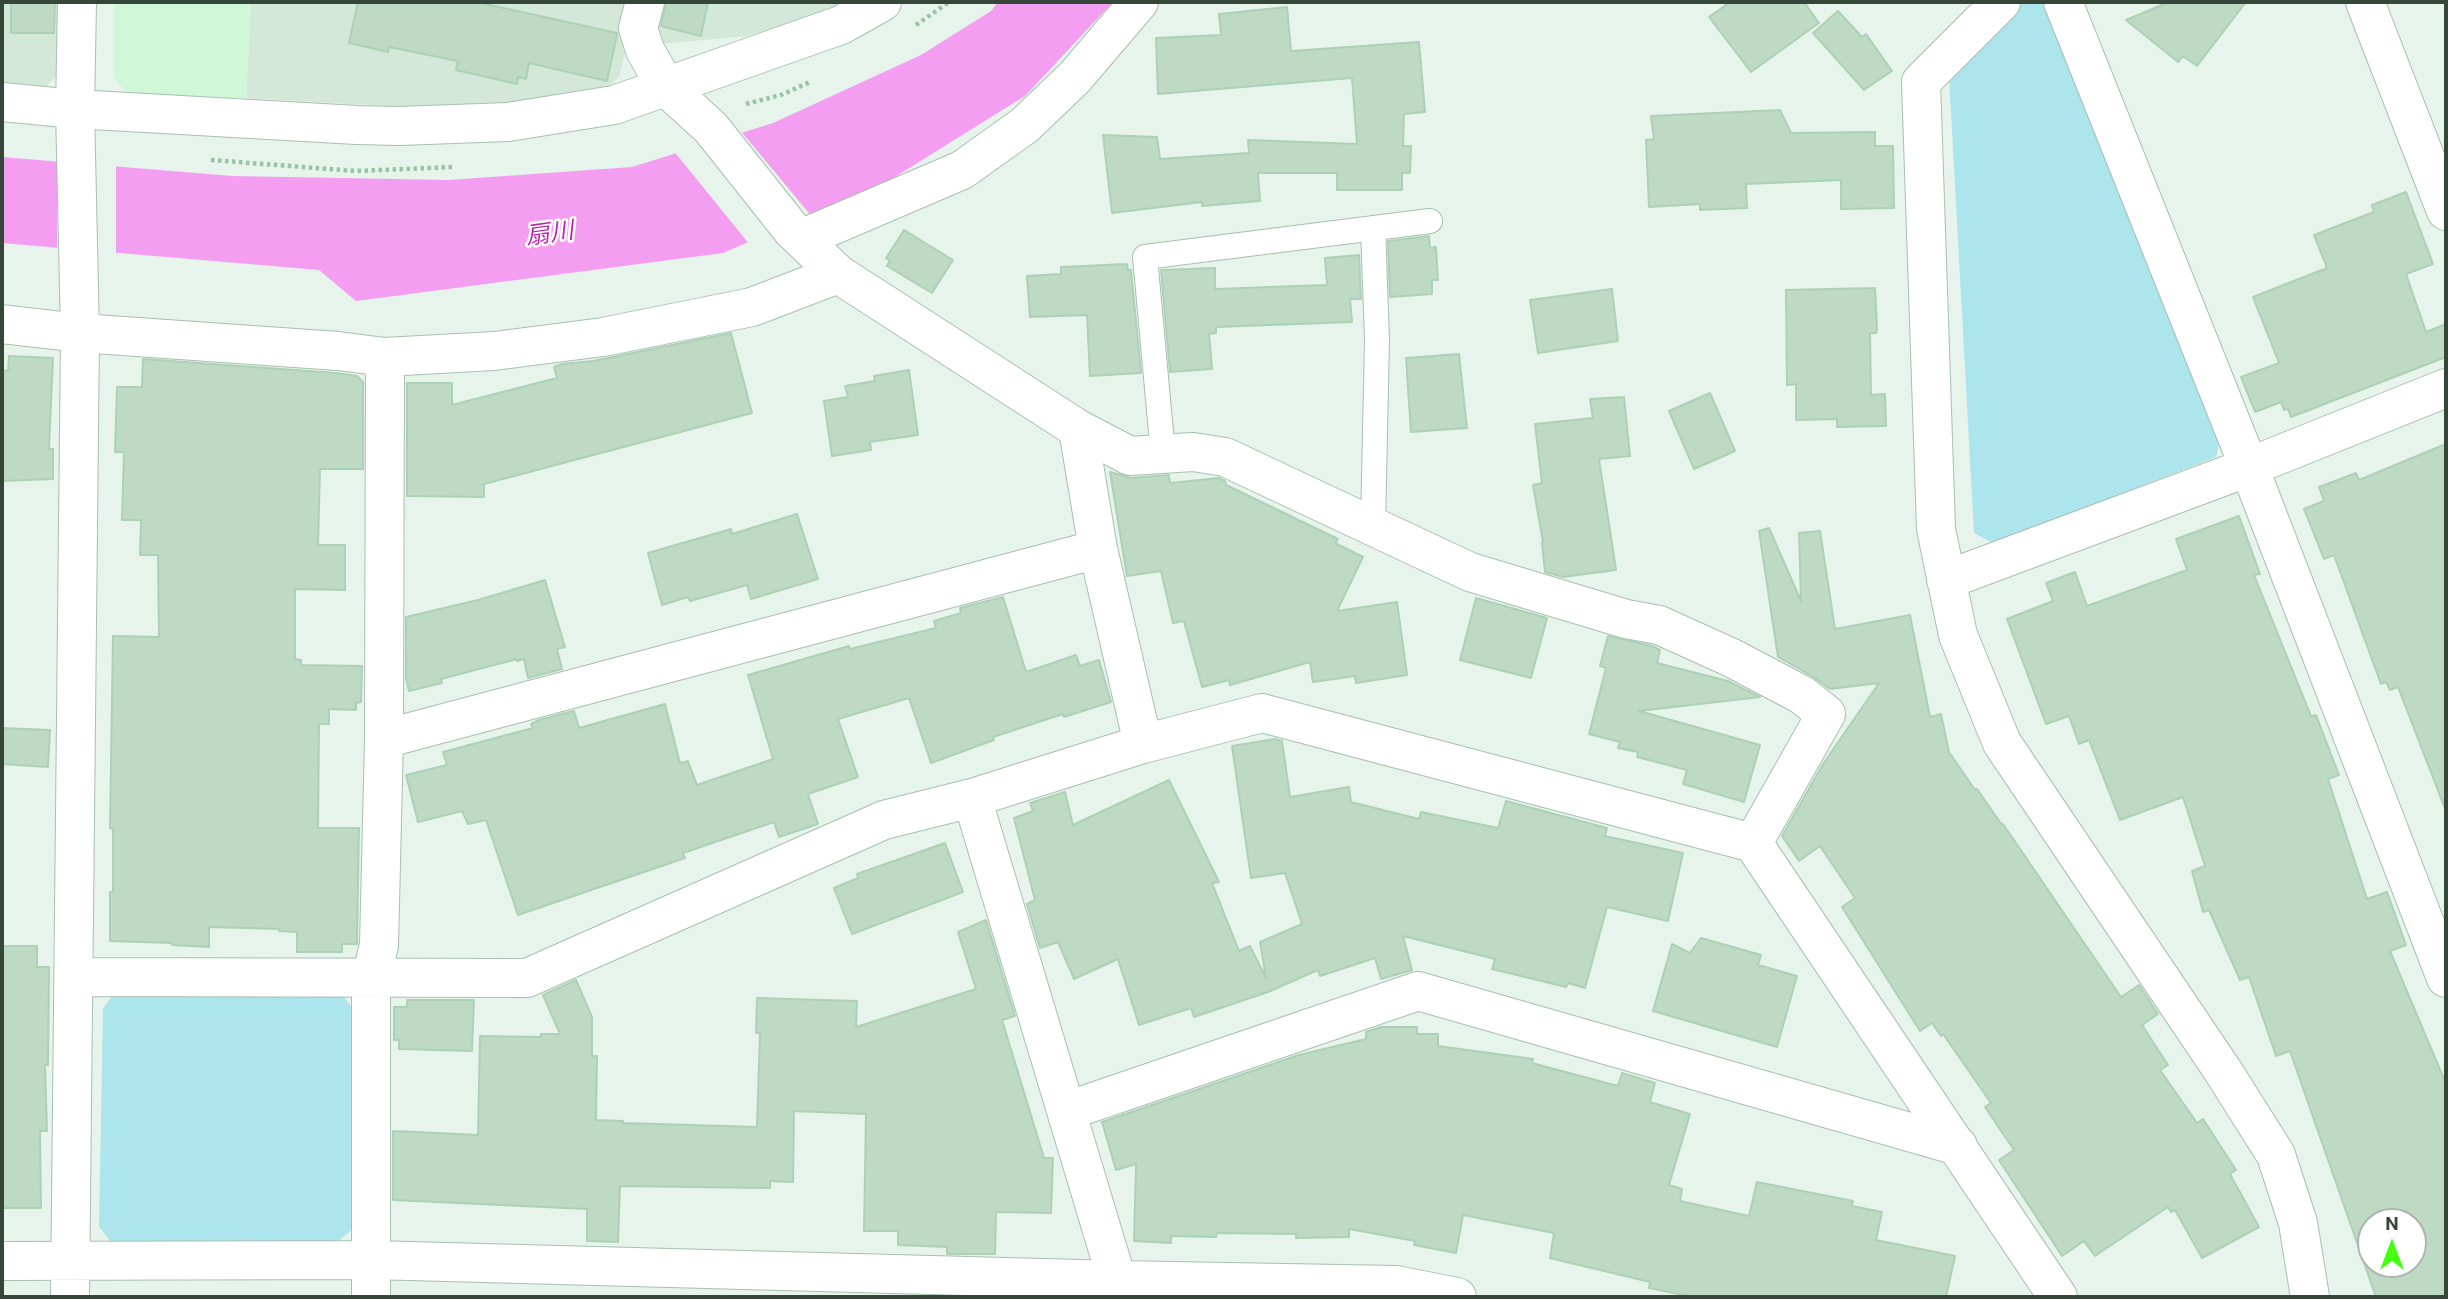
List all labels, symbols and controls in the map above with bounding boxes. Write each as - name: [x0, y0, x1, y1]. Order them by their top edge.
- water label: 扇川: [524, 217, 576, 253]
- north arrow: [2357, 1208, 2427, 1278]
- text: N: [2385, 1212, 2399, 1235]

